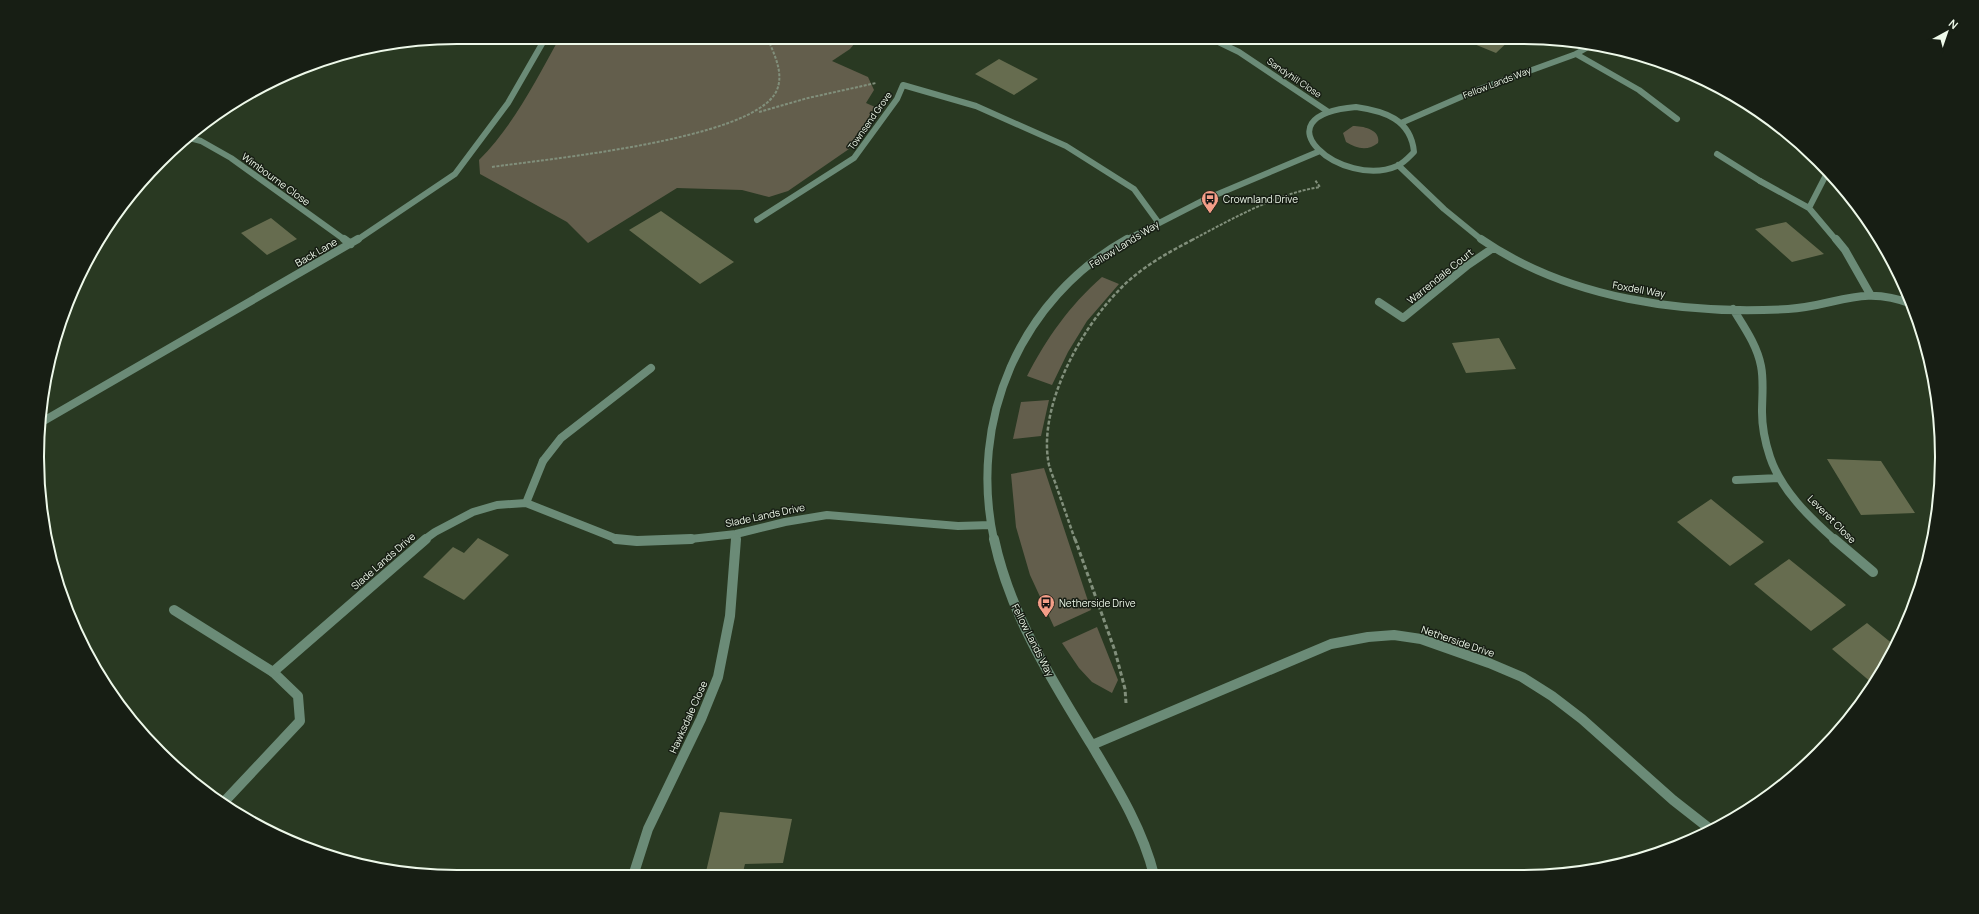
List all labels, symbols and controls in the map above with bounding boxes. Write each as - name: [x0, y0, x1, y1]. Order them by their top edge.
- north arrow: [1927, 12, 1967, 52]
- text: N: [1946, 16, 1962, 32]
- street label: Sandyhill Close: [1264, 55, 1324, 101]
- street label: Fellow Lands Way: [1461, 63, 1533, 101]
- street label: Townsend Grove: [845, 89, 895, 153]
- street label: Wimbourne Close: [239, 149, 313, 209]
- bus stop icon: Crownland Drive: [1200, 189, 1220, 214]
- place label: Crownland Drive: [1223, 192, 1298, 206]
- street label: Fellow Lands Way: [1086, 216, 1162, 271]
- street label: Back Lane: [292, 234, 340, 270]
- street label: Warrendale Court: [1404, 245, 1476, 307]
- street label: Foxdell Way: [1611, 277, 1667, 301]
- street label: Leveret Close: [1805, 492, 1859, 546]
- street label: Slade Lands Drive: [724, 500, 806, 530]
- street label: Slade Lands Drive: [348, 529, 418, 593]
- bus stop icon: Netherside Drive: [1036, 593, 1056, 618]
- place label: Netherside Drive: [1059, 596, 1136, 610]
- street label: Fellow Lands Way: [1009, 601, 1058, 679]
- street label: Netherside Drive: [1419, 622, 1497, 660]
- street label: Hawksdale Close: [666, 678, 710, 756]

